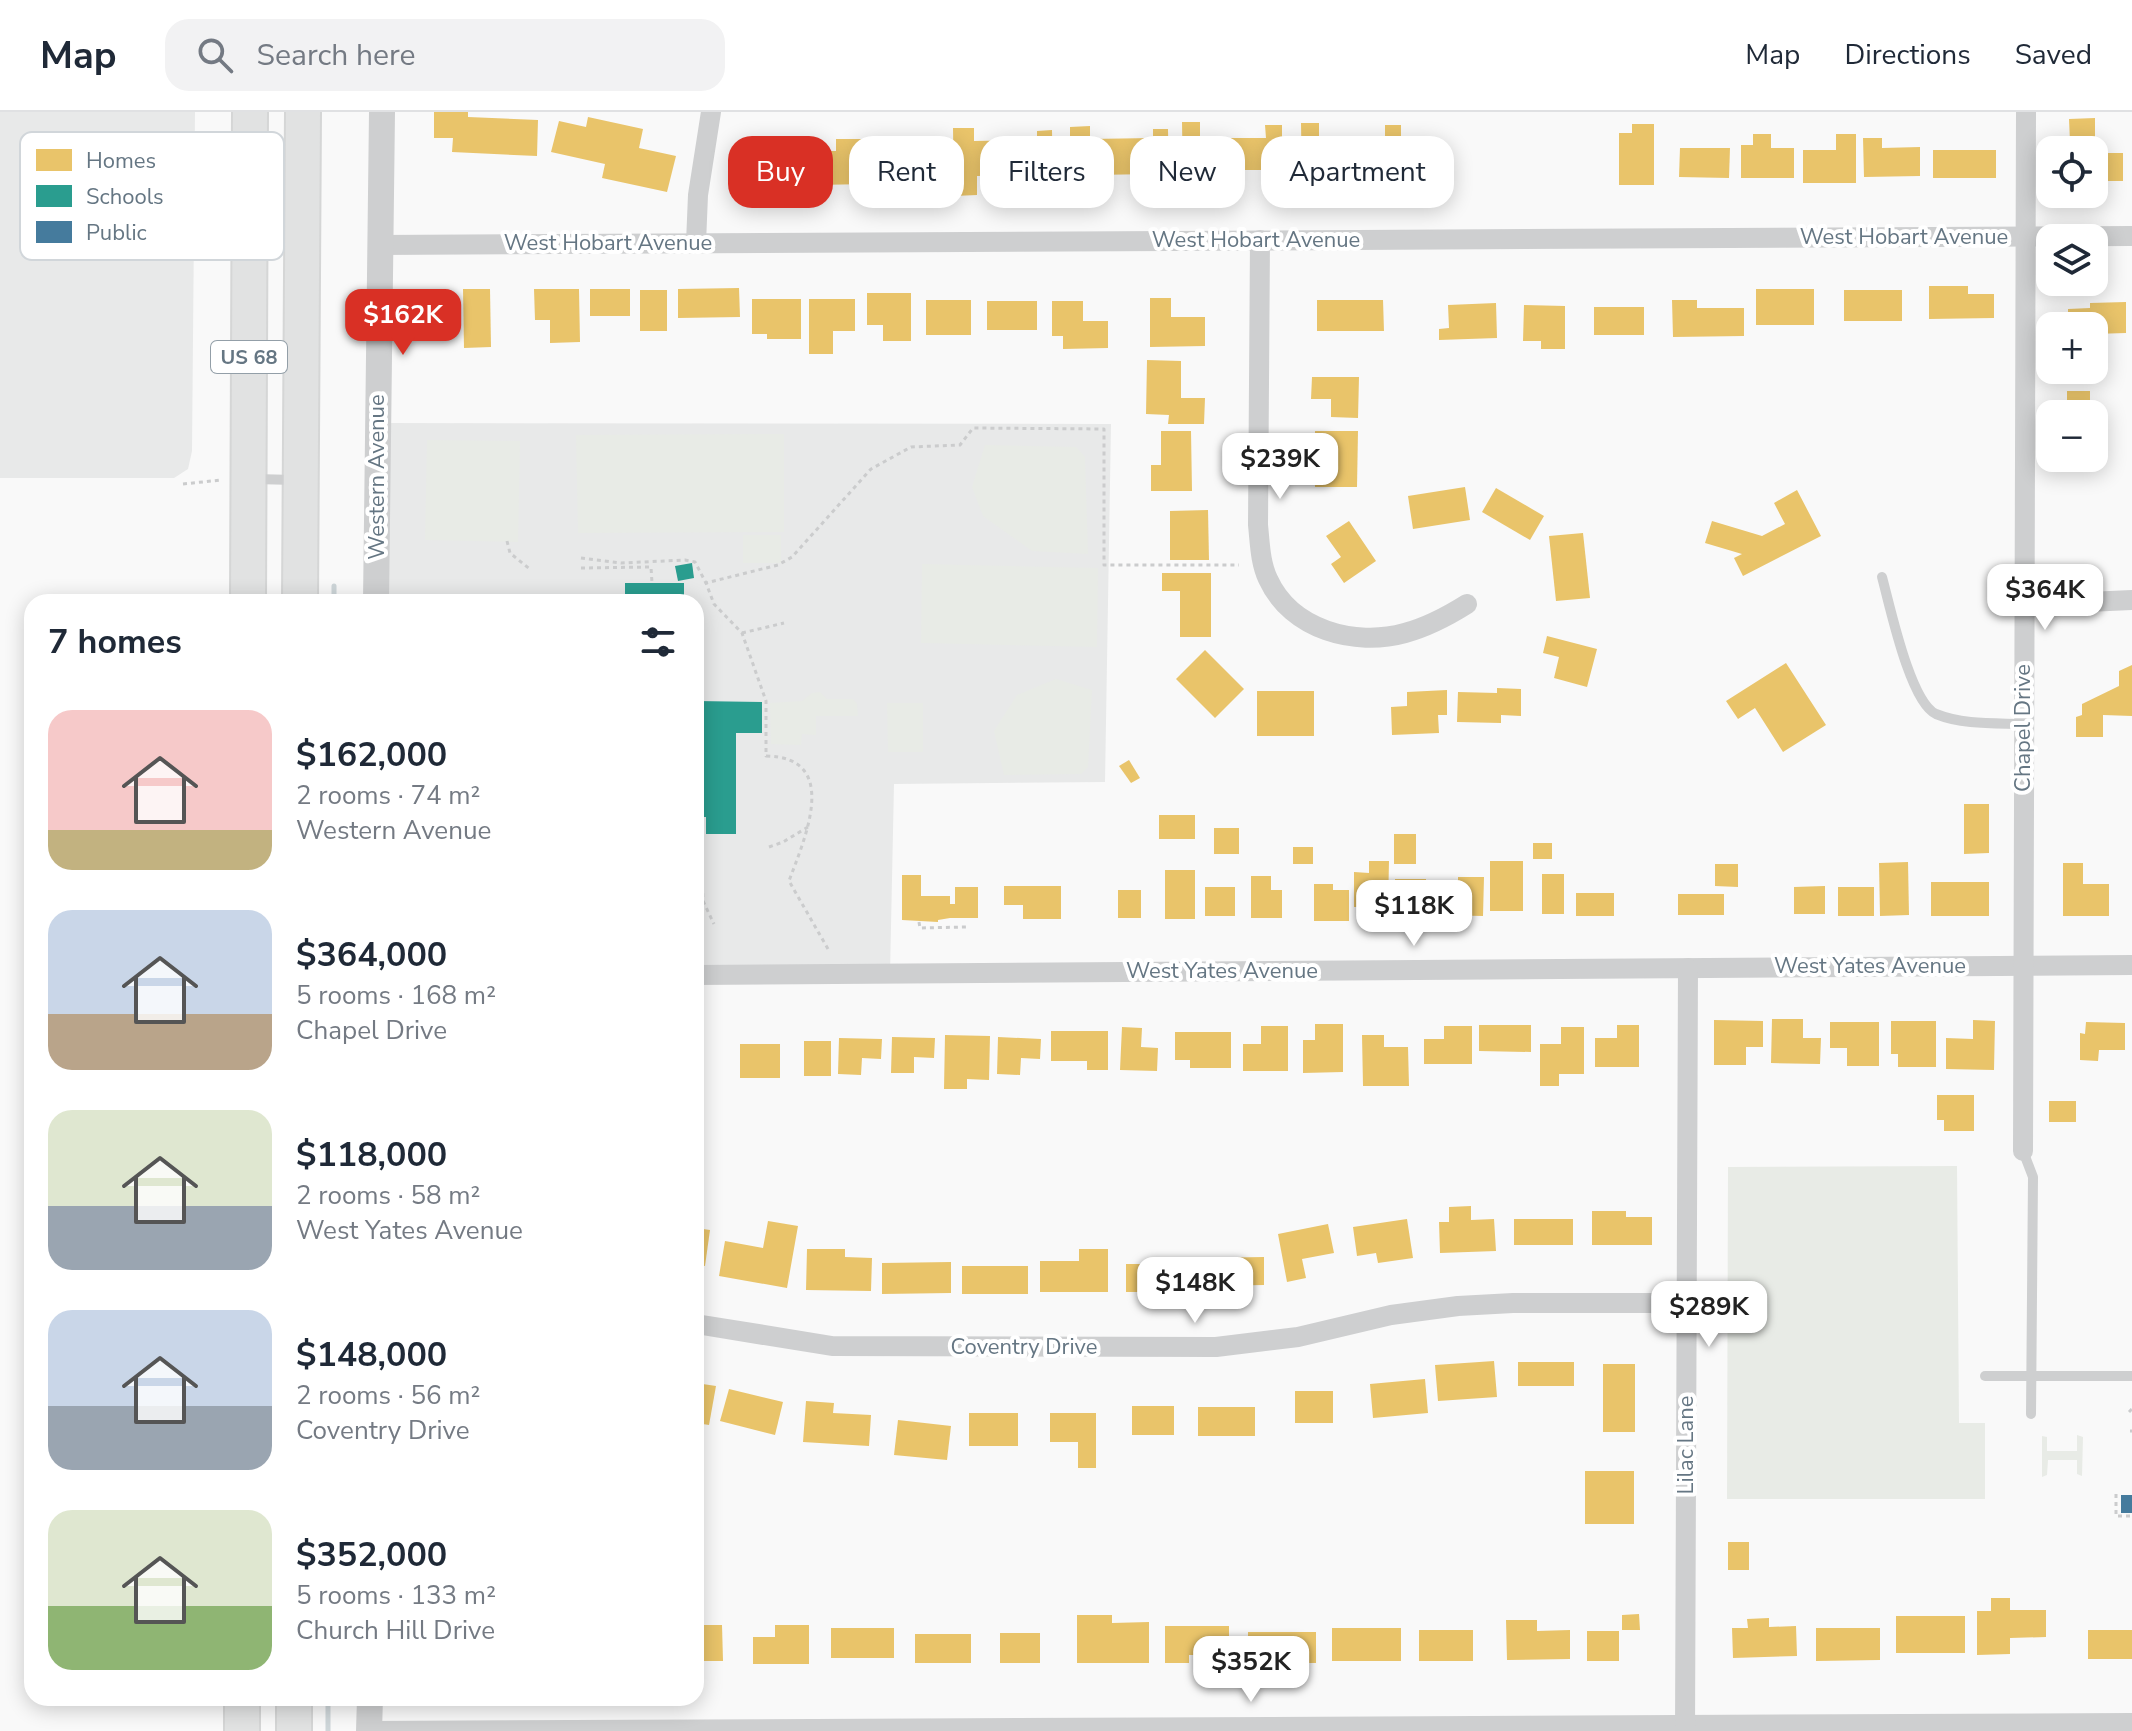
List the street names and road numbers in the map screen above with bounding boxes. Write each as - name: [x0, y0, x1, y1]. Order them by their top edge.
- street label: West Hobart Avenue: [1800, 222, 2008, 252]
- street label: West Hobart Avenue: [1152, 225, 1360, 255]
- street label: West Hobart Avenue: [504, 228, 712, 258]
- road number: US 68: [211, 341, 287, 373]
- street label: Western Avenue: [362, 394, 392, 560]
- street label: Chapel Drive: [2008, 664, 2038, 792]
- street label: West Yates Avenue: [1774, 951, 1966, 981]
- street label: West Yates Avenue: [1126, 956, 1318, 986]
- street label: Coventry Drive: [951, 1332, 1097, 1362]
- street label: Lilac Lane: [1671, 1396, 1701, 1494]

